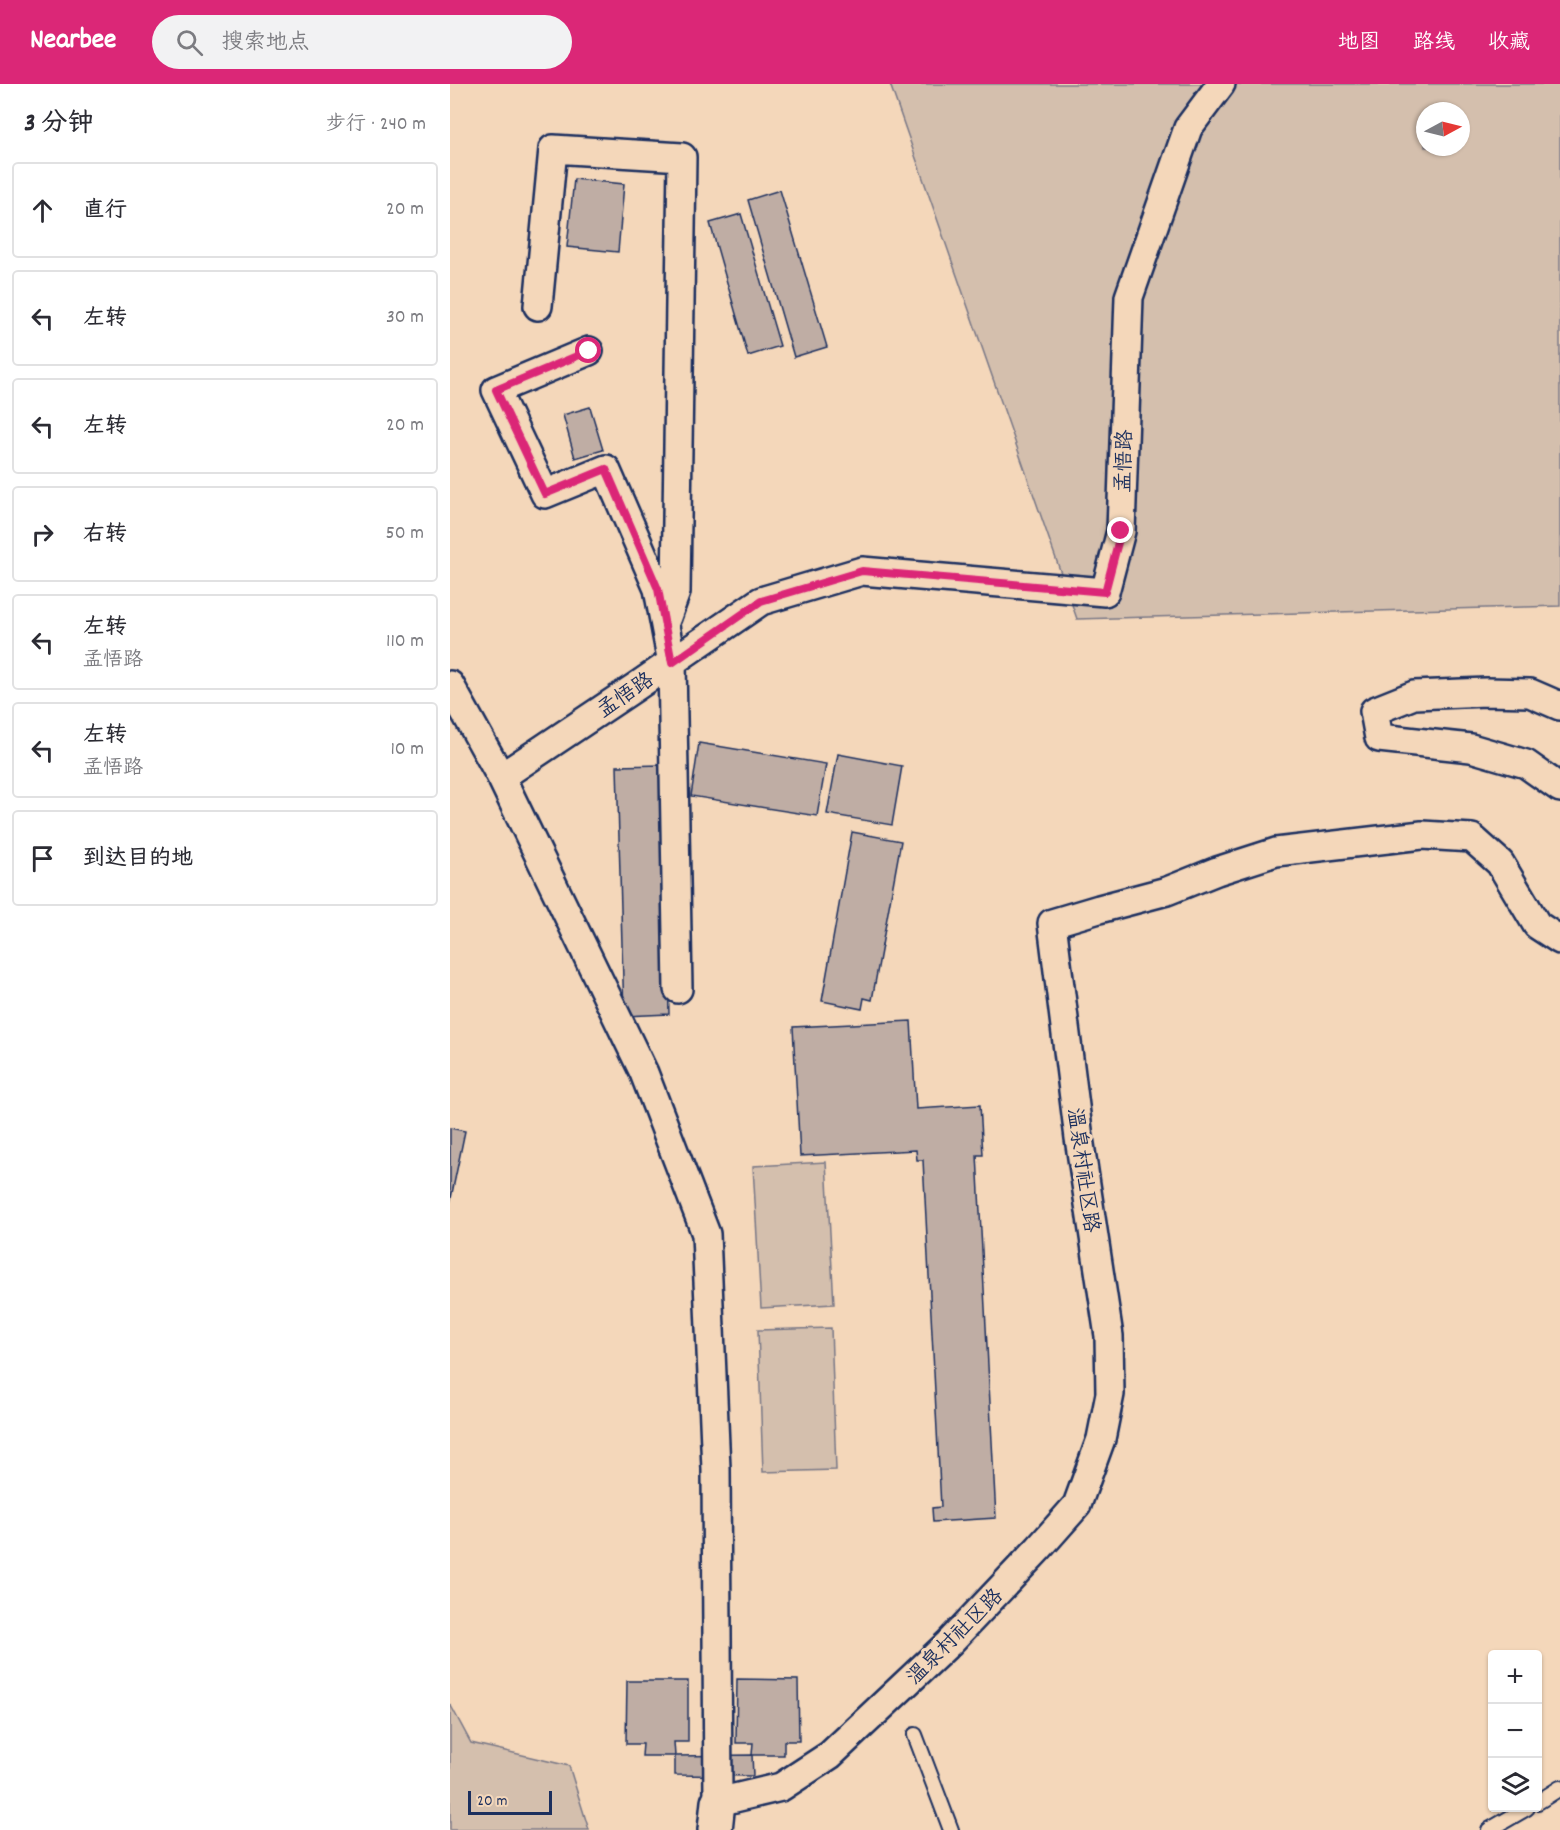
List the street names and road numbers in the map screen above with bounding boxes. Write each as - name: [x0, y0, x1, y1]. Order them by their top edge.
- street label: 孟悟路: [1110, 429, 1142, 493]
- street label: 孟悟路: [592, 666, 661, 727]
- street label: 温泉村社区路: [1057, 1106, 1105, 1235]
- street label: 温泉村社区路: [901, 1583, 1011, 1693]

